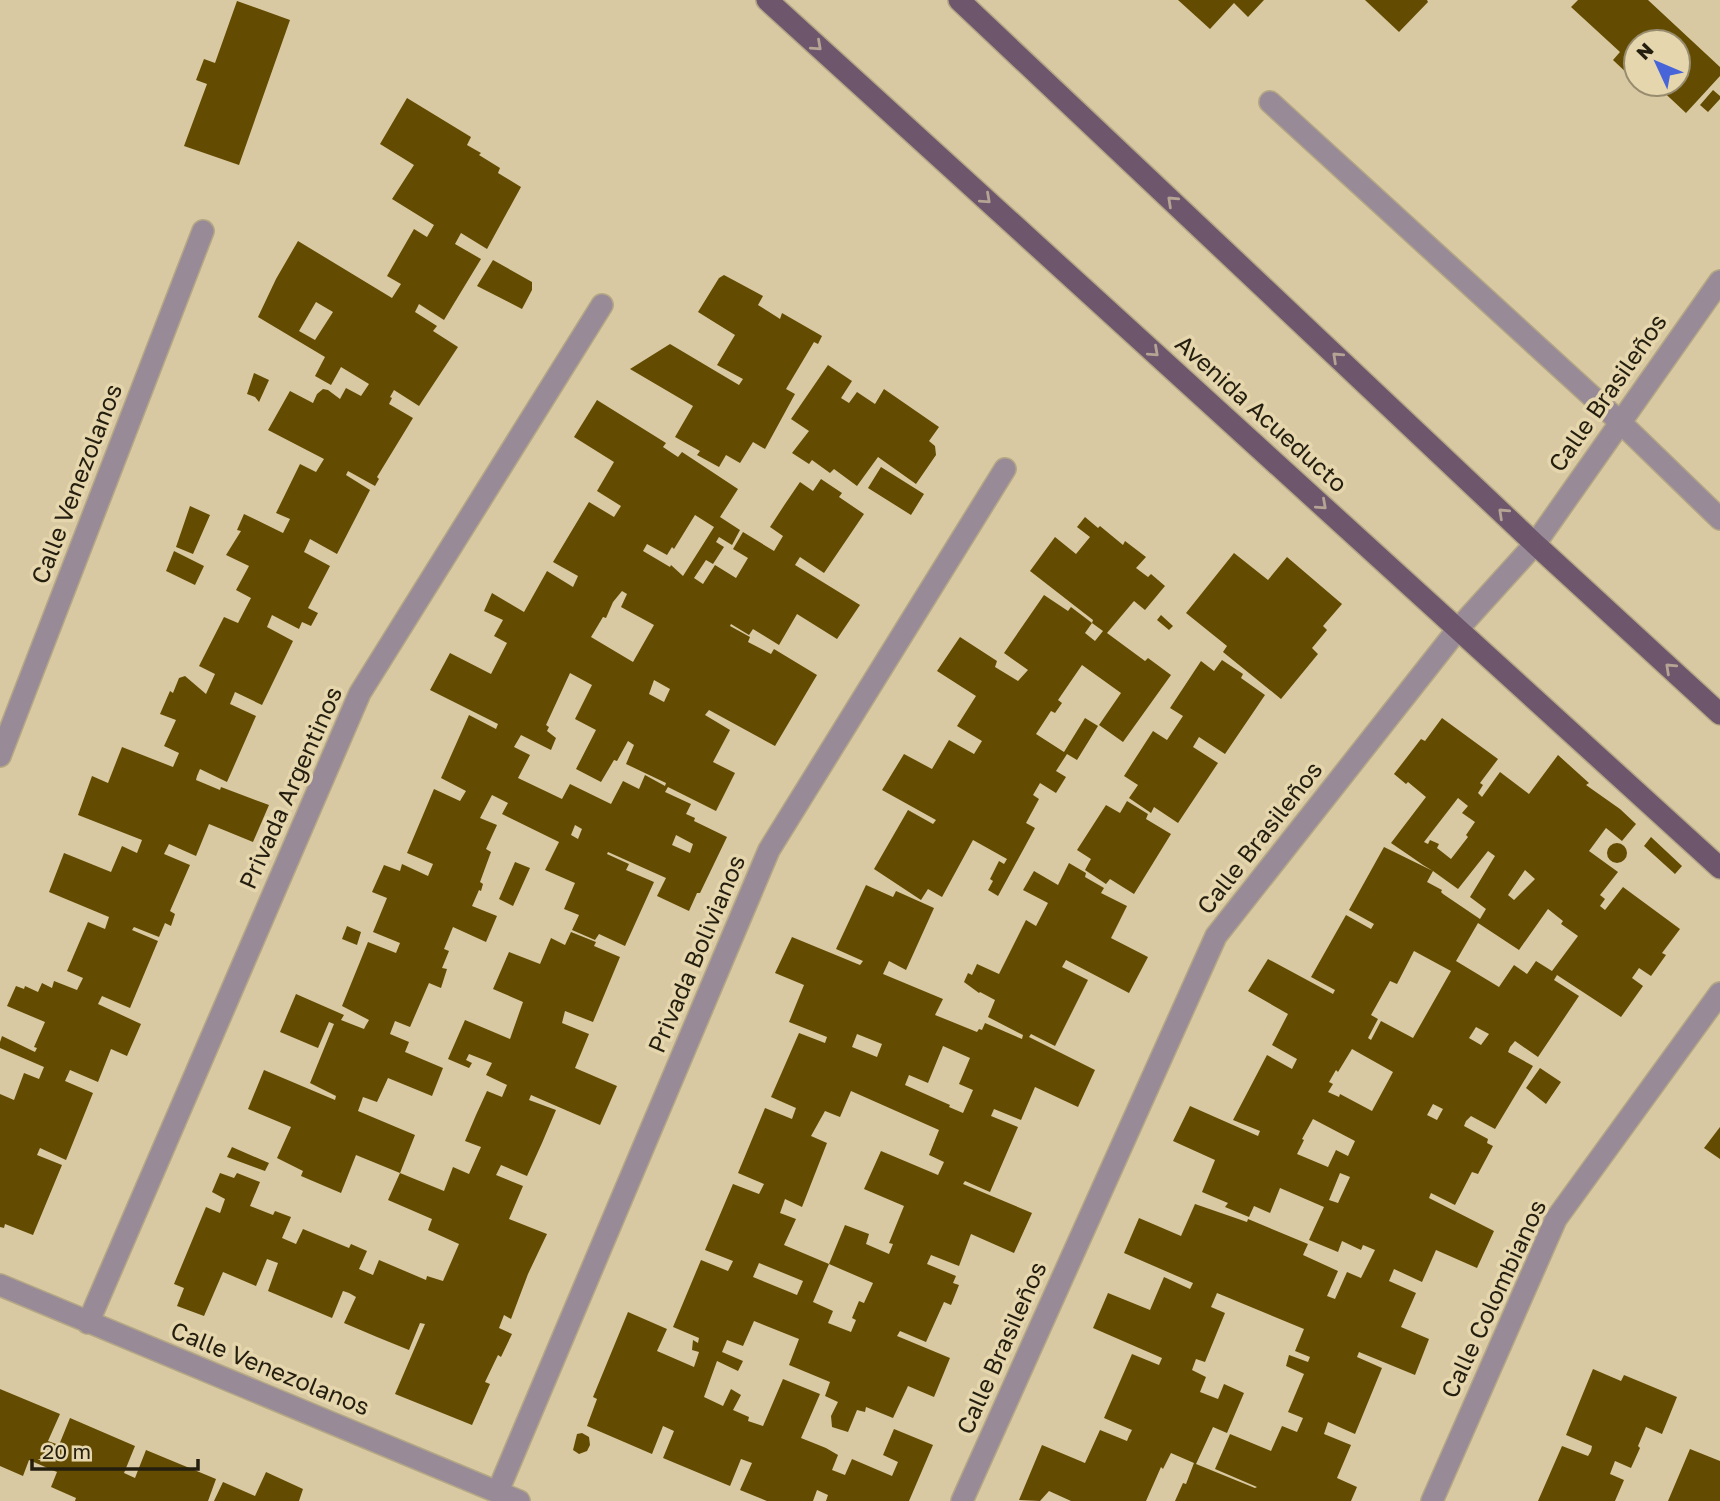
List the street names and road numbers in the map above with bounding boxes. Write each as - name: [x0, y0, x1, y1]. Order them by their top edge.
- street label: Calle Brasileños: [1542, 308, 1672, 477]
- street label: Avenida Acueducto: [1170, 328, 1354, 498]
- street label: Calle Venezolanos: [24, 379, 127, 588]
- street label: Privada Argentinos: [232, 682, 347, 893]
- street label: Calle Brasileños: [1190, 755, 1328, 919]
- street label: Privada Bolivianos: [641, 850, 750, 1057]
- street label: Calle Colombianos: [1434, 1195, 1551, 1402]
- street label: Calle Brasileños: [950, 1256, 1052, 1438]
- street label: Calle Venezolanos: [167, 1314, 374, 1421]

